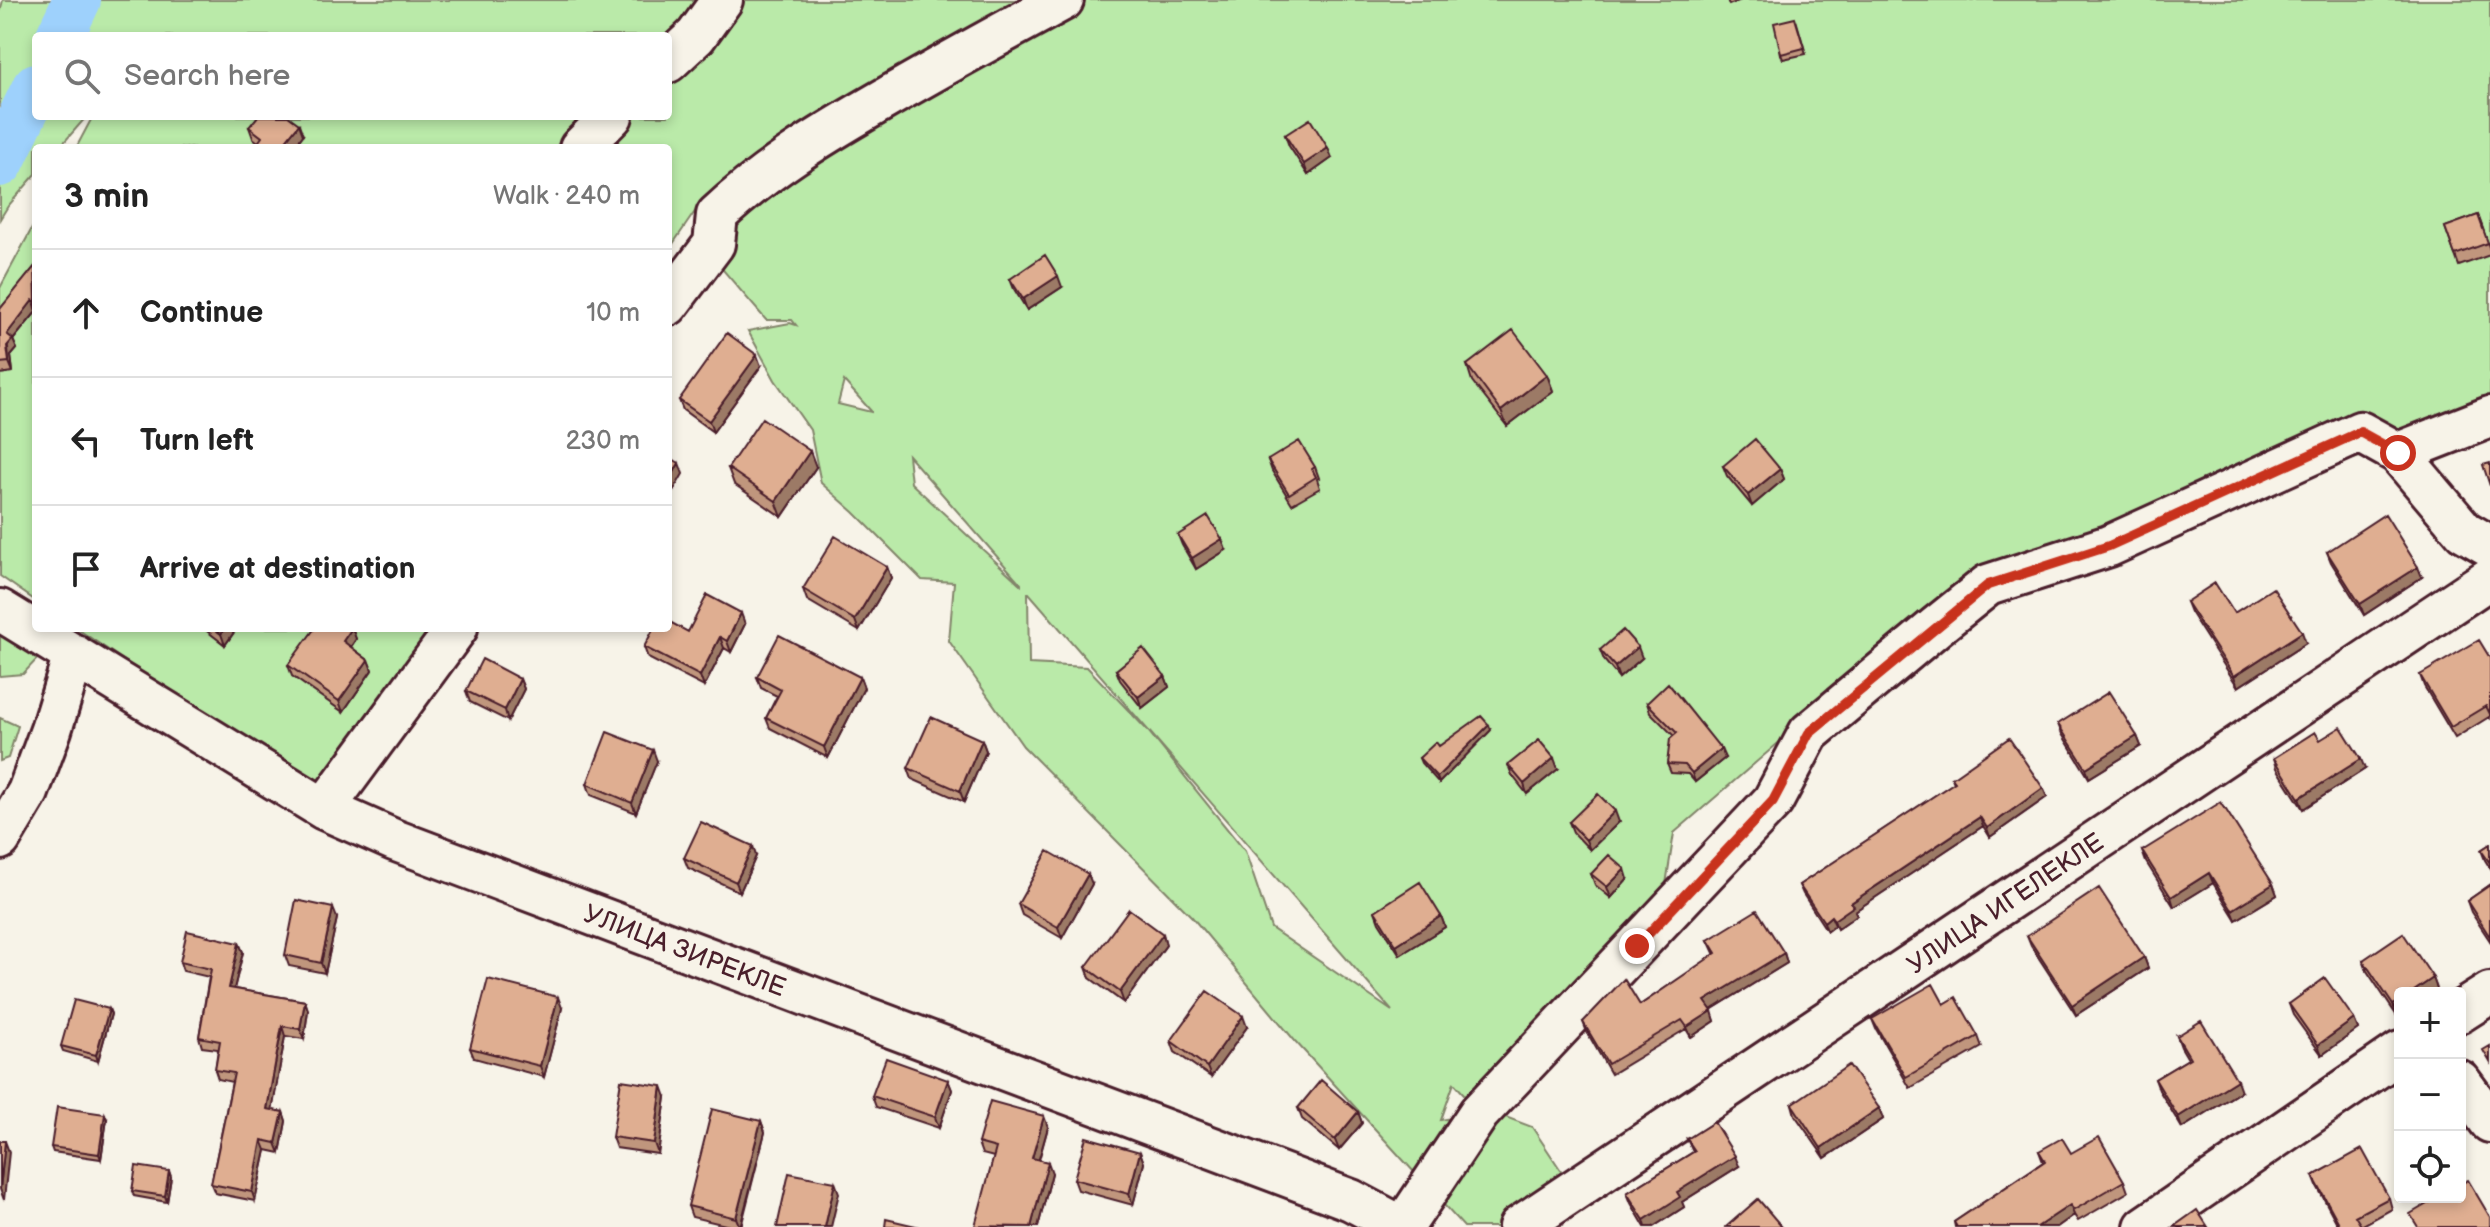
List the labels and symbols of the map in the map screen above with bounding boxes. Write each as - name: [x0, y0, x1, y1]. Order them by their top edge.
- route start: [2380, 435, 2416, 471]
- street label: УЛИЦА ИГЕЛЕКЛЕ: [1902, 827, 2110, 981]
- street label: УЛИЦА ЗИРЕКЛЕ: [579, 899, 790, 1004]
- route end: [1619, 928, 1655, 964]

